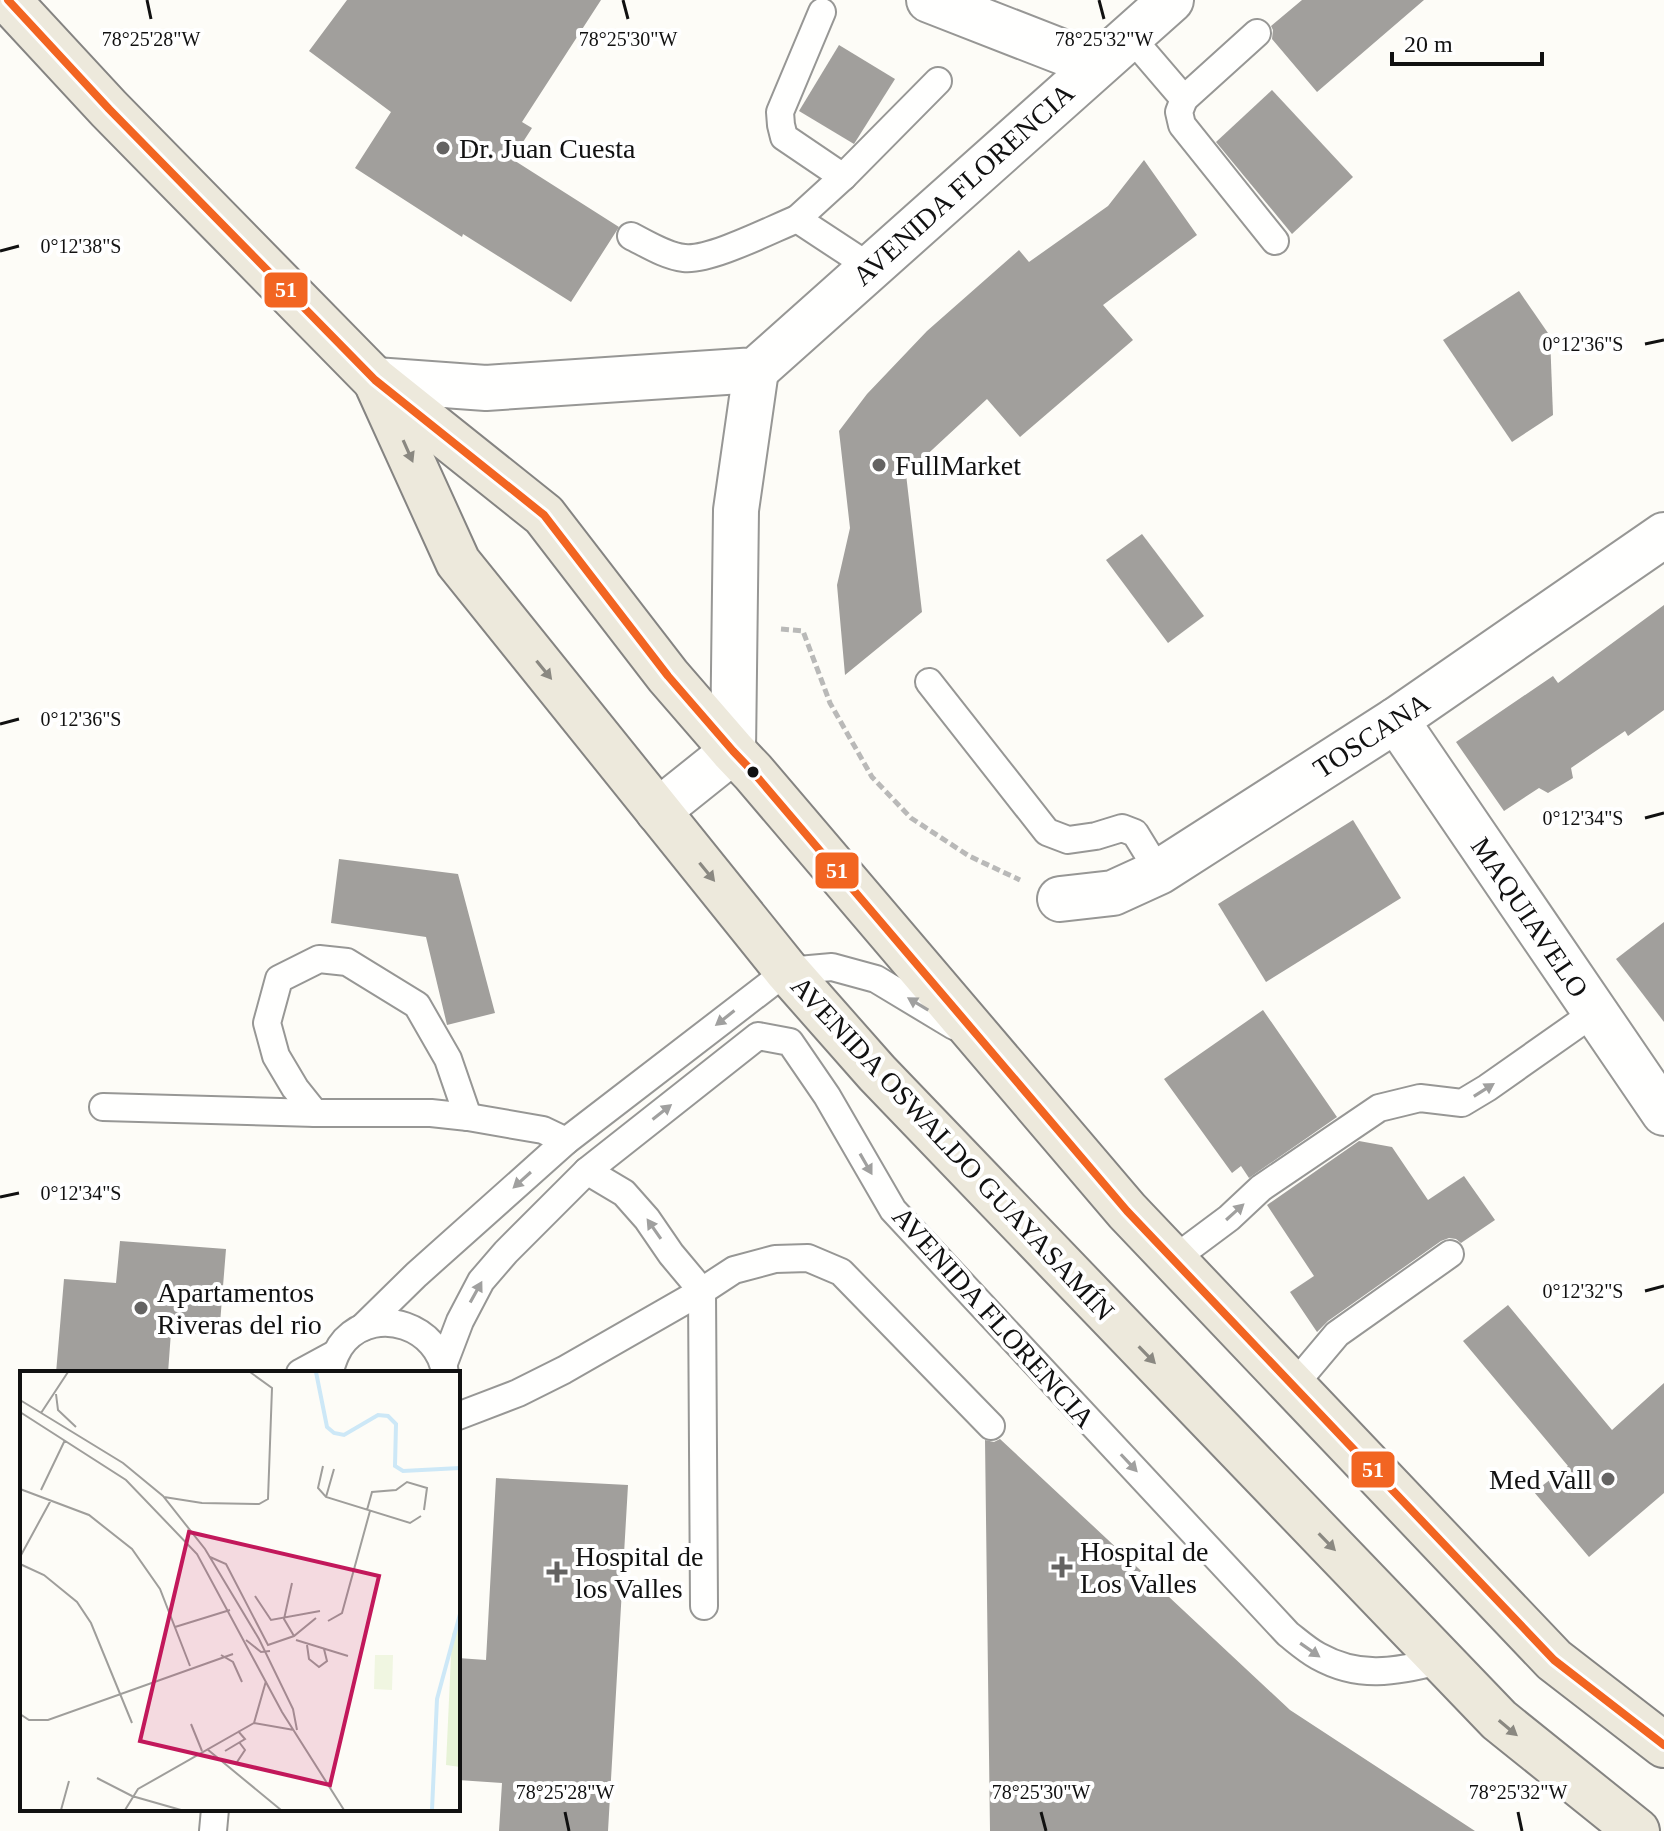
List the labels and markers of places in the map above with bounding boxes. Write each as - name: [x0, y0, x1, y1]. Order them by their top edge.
- place label: Dr. Juan Cuesta: [459, 133, 636, 164]
- marker: Dr. Juan Cuesta: [434, 139, 452, 157]
- place label: FullMarket: [895, 450, 1021, 481]
- marker: FullMarket: [870, 456, 888, 474]
- unlabelled marker: [745, 764, 761, 780]
- place label: Apartamentos Riveras del rio: [157, 1277, 322, 1340]
- marker: Apartamentos Riveras del rio: [132, 1299, 150, 1317]
- place label: Med Vall: [1489, 1464, 1592, 1495]
- marker: Med Vall: [1599, 1470, 1617, 1488]
- place label: Hospital de Los Valles: [1080, 1536, 1208, 1599]
- place label: Hospital de los Valles: [575, 1541, 703, 1604]
- marker: Hospital de Los Valles: [1051, 1556, 1073, 1578]
- marker: Hospital de los Valles: [546, 1561, 568, 1583]

